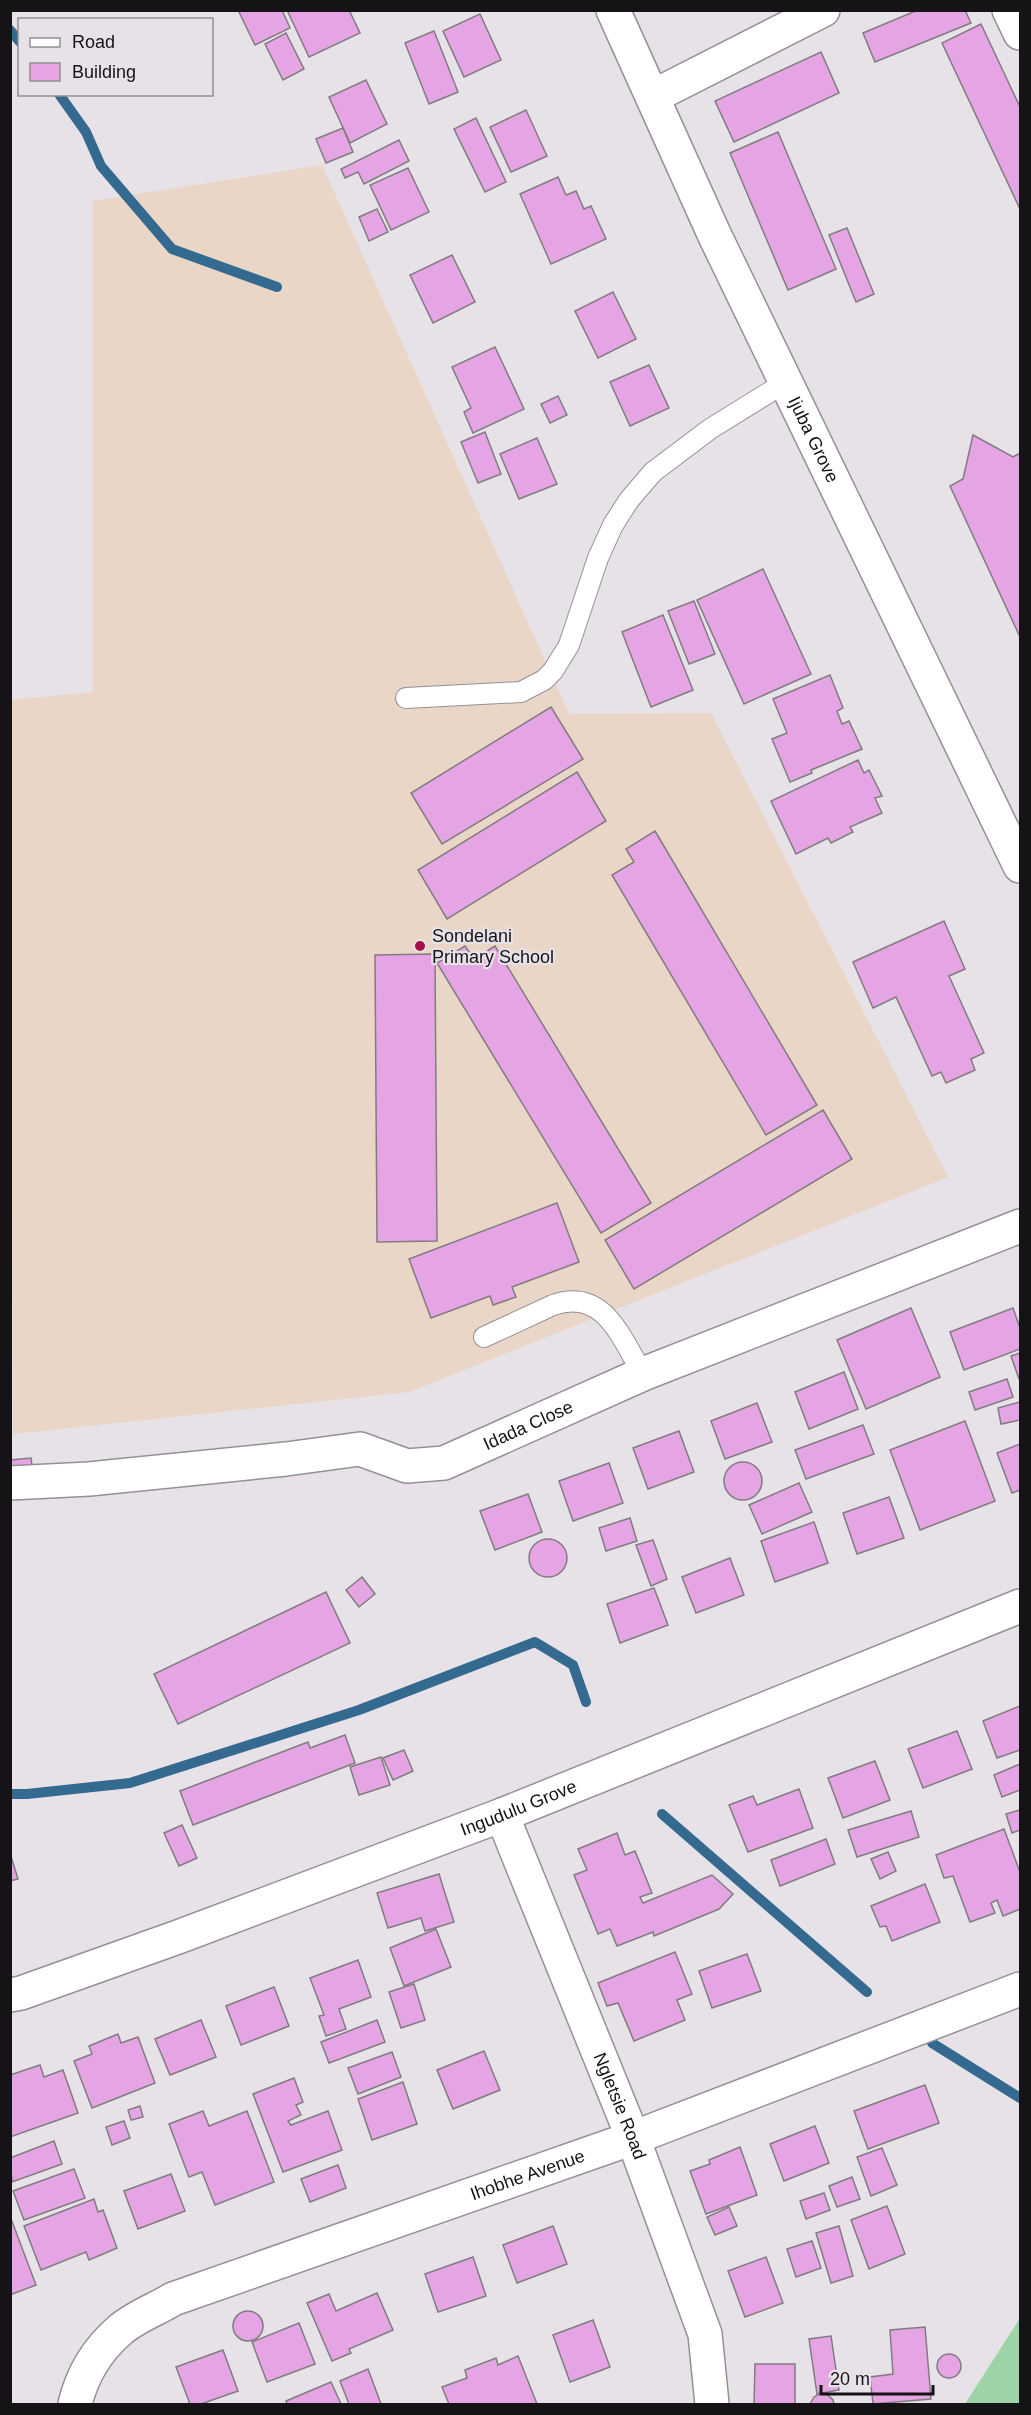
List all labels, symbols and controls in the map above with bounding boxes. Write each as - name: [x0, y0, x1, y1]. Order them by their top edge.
- legend: [18, 18, 213, 96]
- text: Road: [72, 32, 115, 52]
- text: Building: [72, 62, 136, 82]
- street label: Ijuba Grove: [784, 393, 843, 486]
- place label: Sondelani Primary School: [432, 926, 554, 967]
- marker: Sondelani Primary School: [413, 939, 427, 953]
- street label: Idada Close: [480, 1397, 576, 1454]
- street label: Ingudulu Grove: [458, 1776, 579, 1840]
- street label: Ngletsie Road: [589, 2050, 650, 2162]
- street label: Ihobhe Avenue: [468, 2146, 587, 2204]
- scale bar: [821, 2358, 934, 2396]
- text: 20 m: [830, 2369, 870, 2389]

